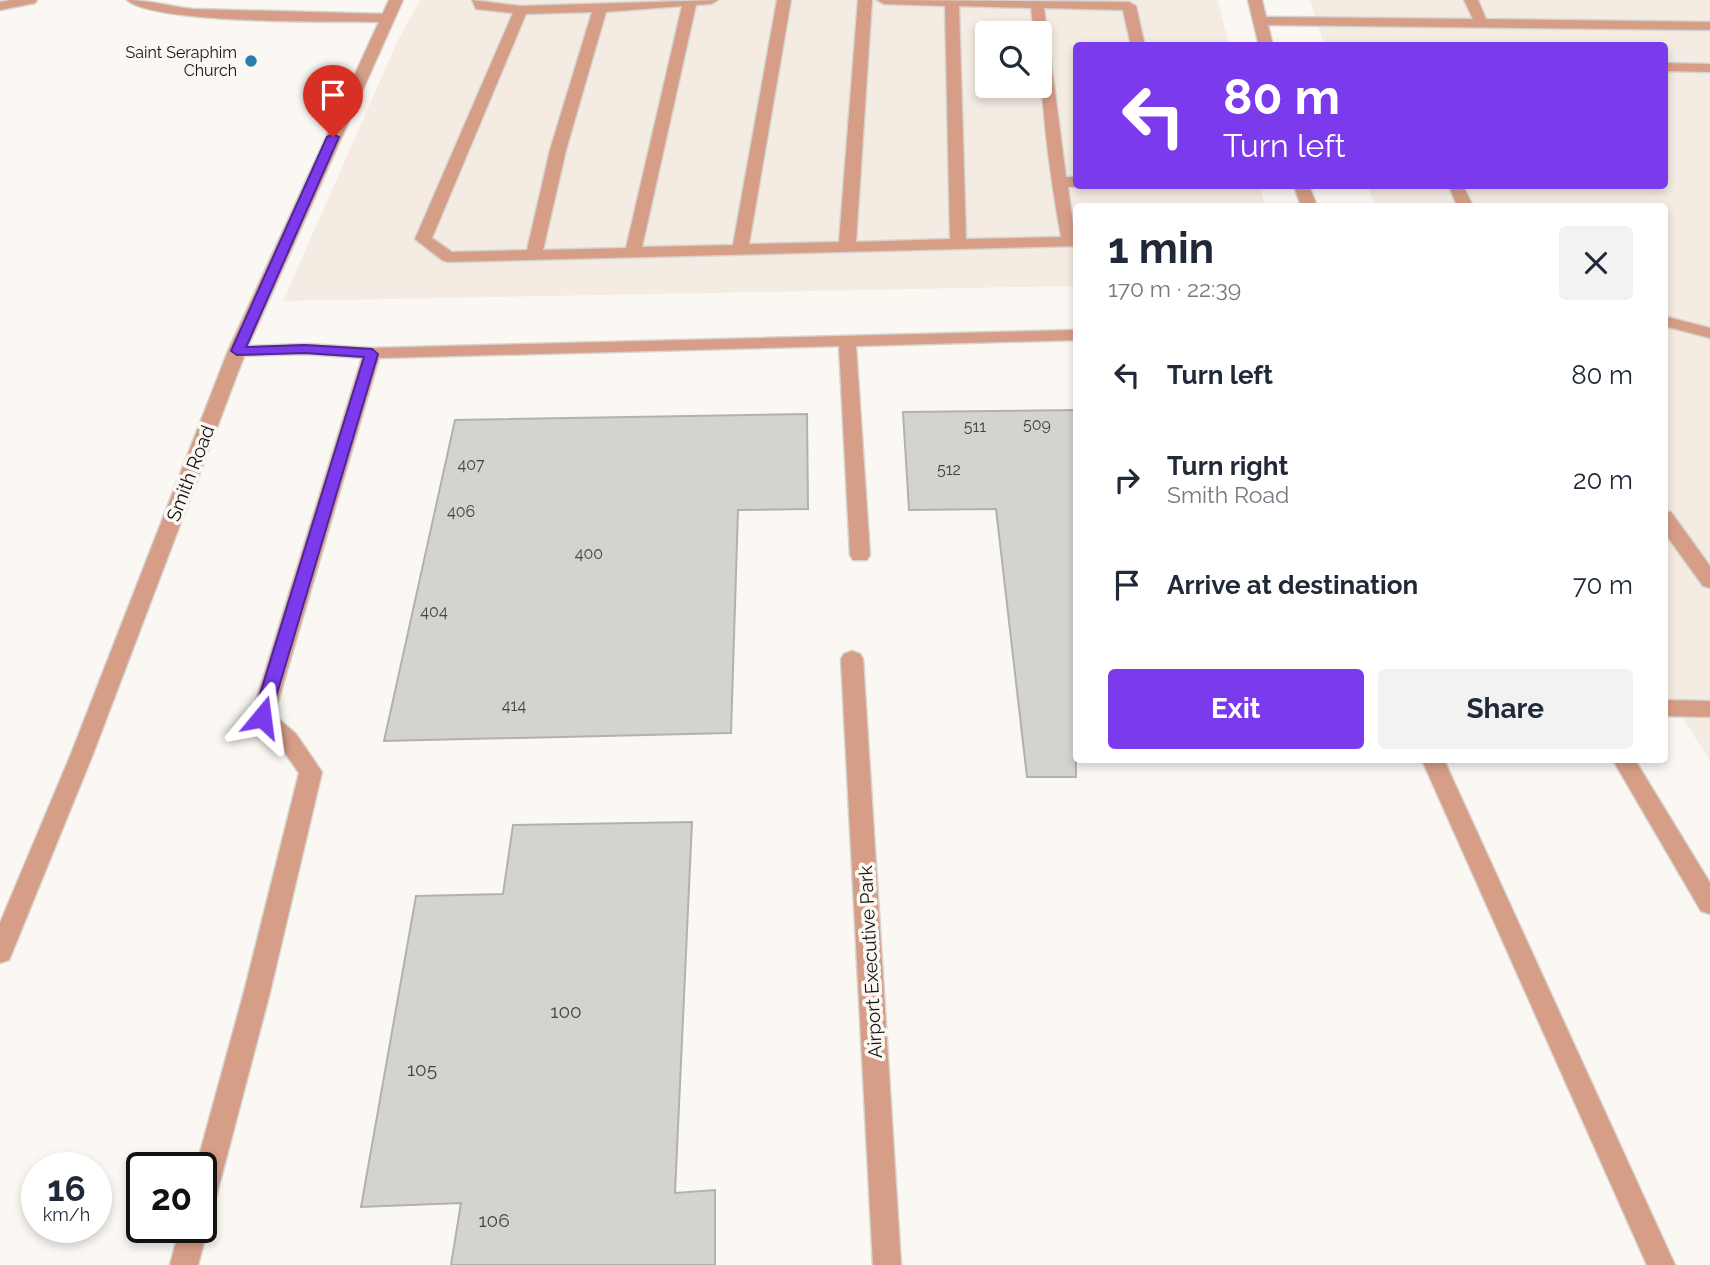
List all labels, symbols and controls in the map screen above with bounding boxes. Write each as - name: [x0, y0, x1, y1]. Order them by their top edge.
- map controls: [975, 21, 1052, 98]
- button: search: [975, 21, 1052, 98]
- place label: Saint Seraphim Church: [126, 43, 237, 80]
- marker: Saint Seraphim Church: [243, 53, 259, 69]
- pin: [303, 65, 363, 137]
- text: 80 m: [1223, 68, 1340, 125]
- icon: left: [1108, 70, 1199, 161]
- icon: arrive: [314, 76, 352, 114]
- text: Turn left: [1223, 127, 1345, 164]
- text: 1 min: [1108, 224, 1214, 273]
- button: close: [1559, 226, 1633, 300]
- text: 170 m · 22:39: [1108, 275, 1241, 302]
- icon: left: [1108, 356, 1146, 394]
- text: Turn left: [1167, 360, 1273, 390]
- text: 80 m: [1571, 360, 1633, 390]
- house number: 509: [1023, 415, 1051, 434]
- house number: 511: [964, 417, 986, 436]
- street label: Smith Road: [162, 422, 218, 524]
- text: Turn right: [1167, 451, 1288, 481]
- house number: 407: [458, 455, 485, 474]
- house number: 512: [937, 460, 961, 479]
- icon: right: [1108, 461, 1146, 499]
- text: 20 m: [1573, 465, 1633, 495]
- text: Smith Road: [1167, 481, 1289, 508]
- house number: 406: [447, 502, 475, 521]
- house number: 400: [575, 544, 603, 563]
- icon: arrive: [1108, 566, 1146, 604]
- text: Arrive at destination: [1167, 570, 1418, 600]
- text: 70 m: [1573, 570, 1633, 600]
- house number: 404: [420, 602, 448, 621]
- button: Exit: [1108, 669, 1364, 749]
- button: Share: [1378, 669, 1633, 749]
- position arrow: [225, 680, 299, 754]
- house number: 414: [502, 696, 526, 715]
- street label: Airport Executive Park: [854, 865, 886, 1059]
- house number: 100: [550, 1000, 582, 1022]
- house number: 105: [407, 1058, 437, 1080]
- speed limit sign: 20: [126, 1152, 217, 1243]
- text: 16: [47, 1168, 86, 1209]
- text: km/h: [43, 1204, 90, 1225]
- house number: 106: [478, 1209, 510, 1231]

